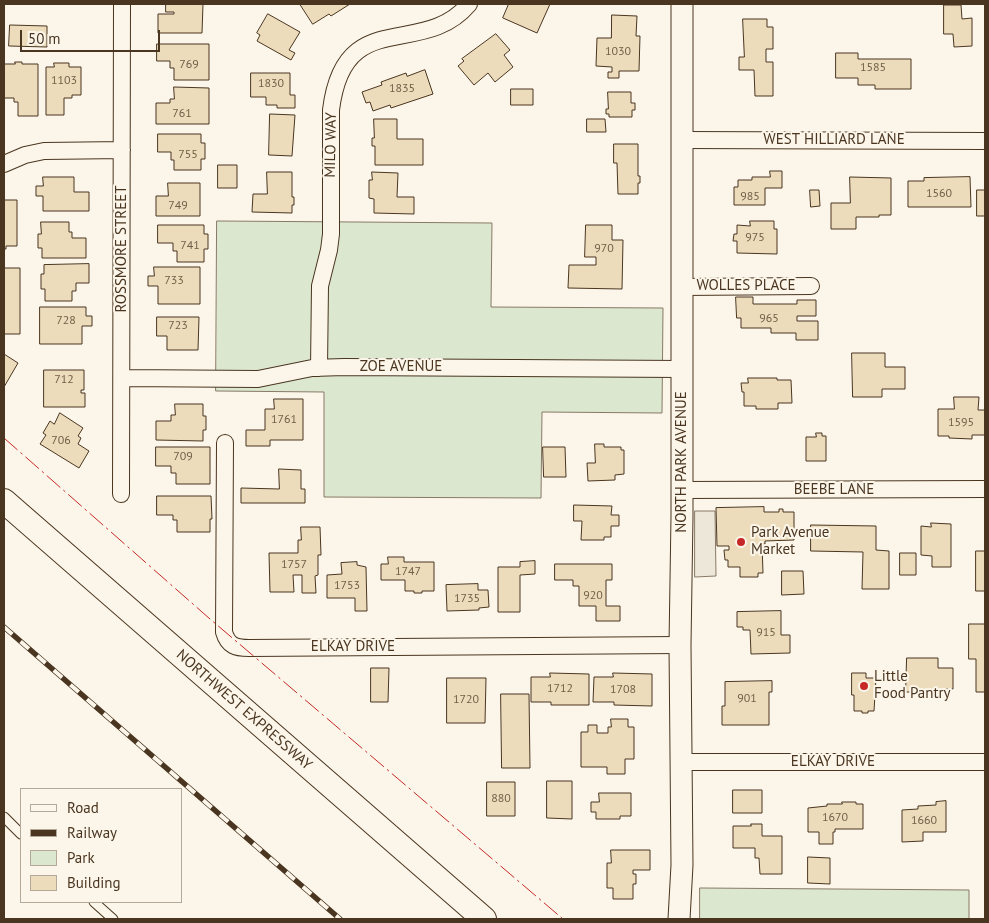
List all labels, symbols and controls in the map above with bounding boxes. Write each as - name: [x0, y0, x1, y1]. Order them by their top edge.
- scale bar: [22, 20, 162, 52]
- text: 50 m: [28, 29, 61, 48]
- house number: 1030: [605, 45, 631, 59]
- house number: 769: [179, 58, 199, 72]
- house number: 1585: [860, 61, 886, 75]
- house number: 1103: [51, 74, 77, 88]
- house number: 1830: [258, 77, 284, 91]
- house number: 1835: [389, 82, 415, 96]
- house number: 761: [172, 107, 192, 121]
- street label: MILO WAY: [321, 112, 341, 178]
- street label: WEST HILLIARD LANE: [763, 131, 905, 149]
- house number: 755: [178, 148, 198, 162]
- street label: ROSSMORE STREET: [113, 185, 131, 313]
- house number: 1560: [926, 187, 952, 201]
- house number: 985: [740, 190, 760, 204]
- house number: 749: [168, 199, 188, 213]
- house number: 975: [745, 231, 765, 245]
- house number: 741: [180, 239, 200, 253]
- house number: 970: [594, 242, 614, 256]
- house number: 733: [164, 274, 184, 288]
- street label: WOLLES PLACE: [696, 277, 796, 295]
- house number: 965: [759, 312, 779, 326]
- house number: 728: [56, 314, 76, 328]
- house number: 723: [168, 319, 188, 333]
- street label: ZOE AVENUE: [360, 358, 442, 376]
- house number: 712: [54, 373, 74, 387]
- street label: NORTH PARK AVENUE: [673, 391, 691, 533]
- house number: 1761: [271, 413, 297, 427]
- house number: 1595: [948, 416, 974, 430]
- house number: 706: [51, 434, 71, 448]
- house number: 709: [173, 450, 193, 464]
- street label: BEEBE LANE: [794, 481, 874, 499]
- place label: Park Avenue Market: [751, 524, 829, 559]
- marker: Park Avenue Market: [735, 536, 747, 548]
- house number: 1757: [281, 558, 307, 572]
- house number: 1747: [395, 565, 421, 579]
- house number: 1753: [334, 579, 360, 593]
- house number: 920: [583, 589, 603, 603]
- house number: 1735: [454, 592, 480, 606]
- house number: 915: [756, 626, 776, 640]
- street label: ELKAY DRIVE: [311, 638, 395, 656]
- street label: NORTHWEST EXPRESSWAY: [172, 646, 316, 774]
- place label: Little Food Pantry: [874, 668, 951, 703]
- marker: Little Food Pantry: [858, 680, 870, 692]
- house number: 1712: [547, 682, 573, 696]
- house number: 1708: [610, 683, 636, 697]
- house number: 901: [737, 692, 757, 706]
- house number: 1720: [453, 693, 479, 707]
- street label: ELKAY DRIVE: [791, 753, 875, 771]
- legend: [20, 788, 182, 903]
- house number: 880: [491, 792, 511, 806]
- text: Road: [67, 798, 99, 817]
- house number: 1670: [822, 811, 848, 825]
- house number: 1660: [911, 814, 937, 828]
- text: Railway: [67, 823, 117, 842]
- text: Park: [67, 848, 95, 867]
- text: Building: [67, 873, 121, 892]

